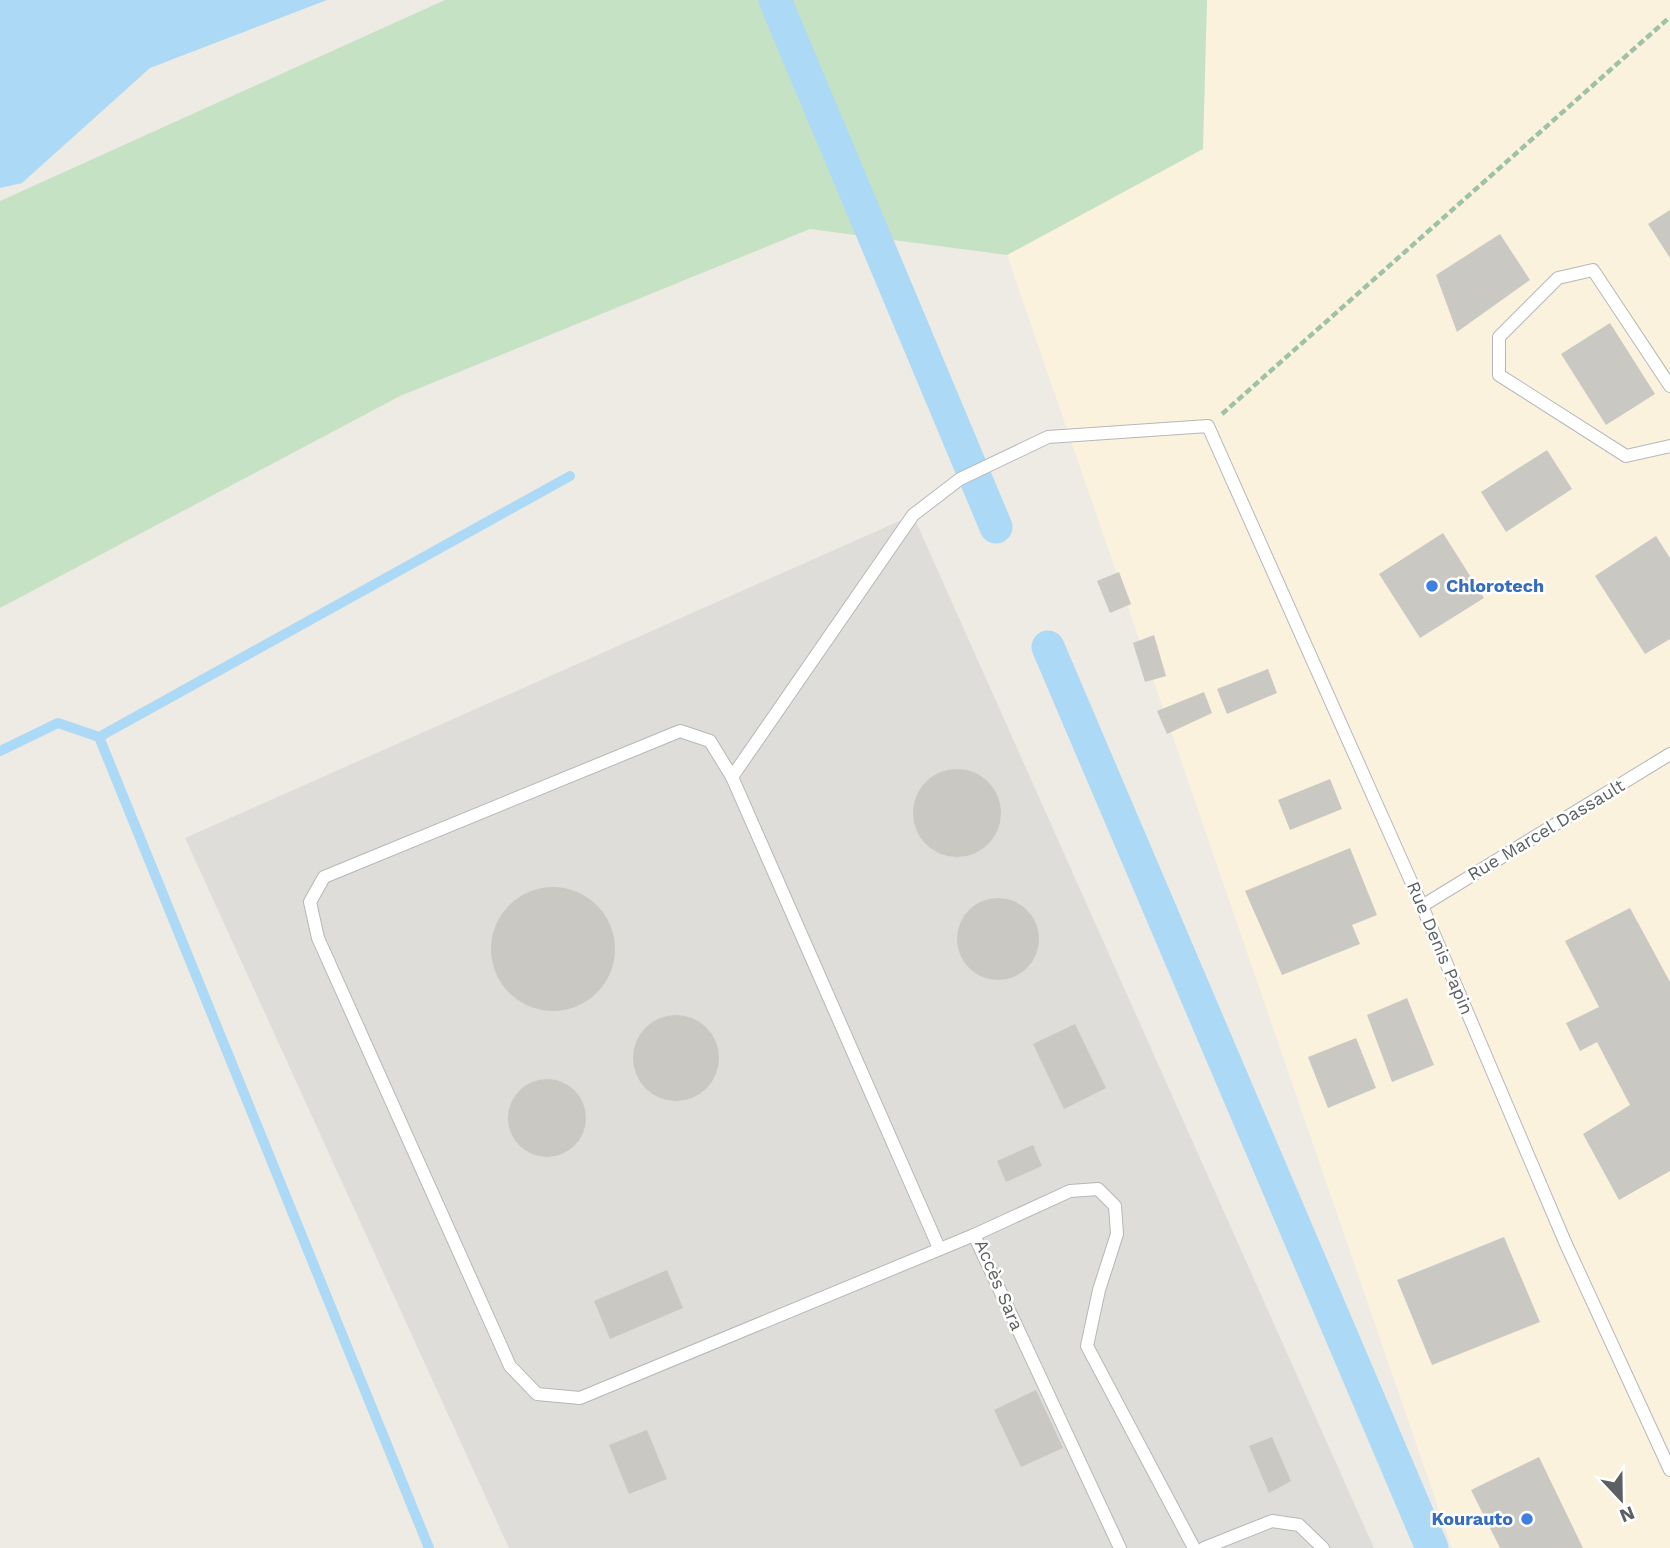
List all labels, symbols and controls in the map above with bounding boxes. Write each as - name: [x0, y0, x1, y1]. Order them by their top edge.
- place label: Chlorotech: [1446, 575, 1544, 596]
- marker: Chlorotech: [1424, 578, 1440, 594]
- street label: Rue Marcel Dassault: [1463, 774, 1628, 885]
- street label: Rue Denis Papin: [1403, 878, 1478, 1018]
- street label: Accès Sara: [971, 1236, 1028, 1333]
- north arrow: [1586, 1464, 1656, 1534]
- text: N: [1616, 1501, 1638, 1528]
- place label: Kourauto: [1431, 1508, 1513, 1529]
- marker: Kourauto: [1519, 1511, 1535, 1527]

